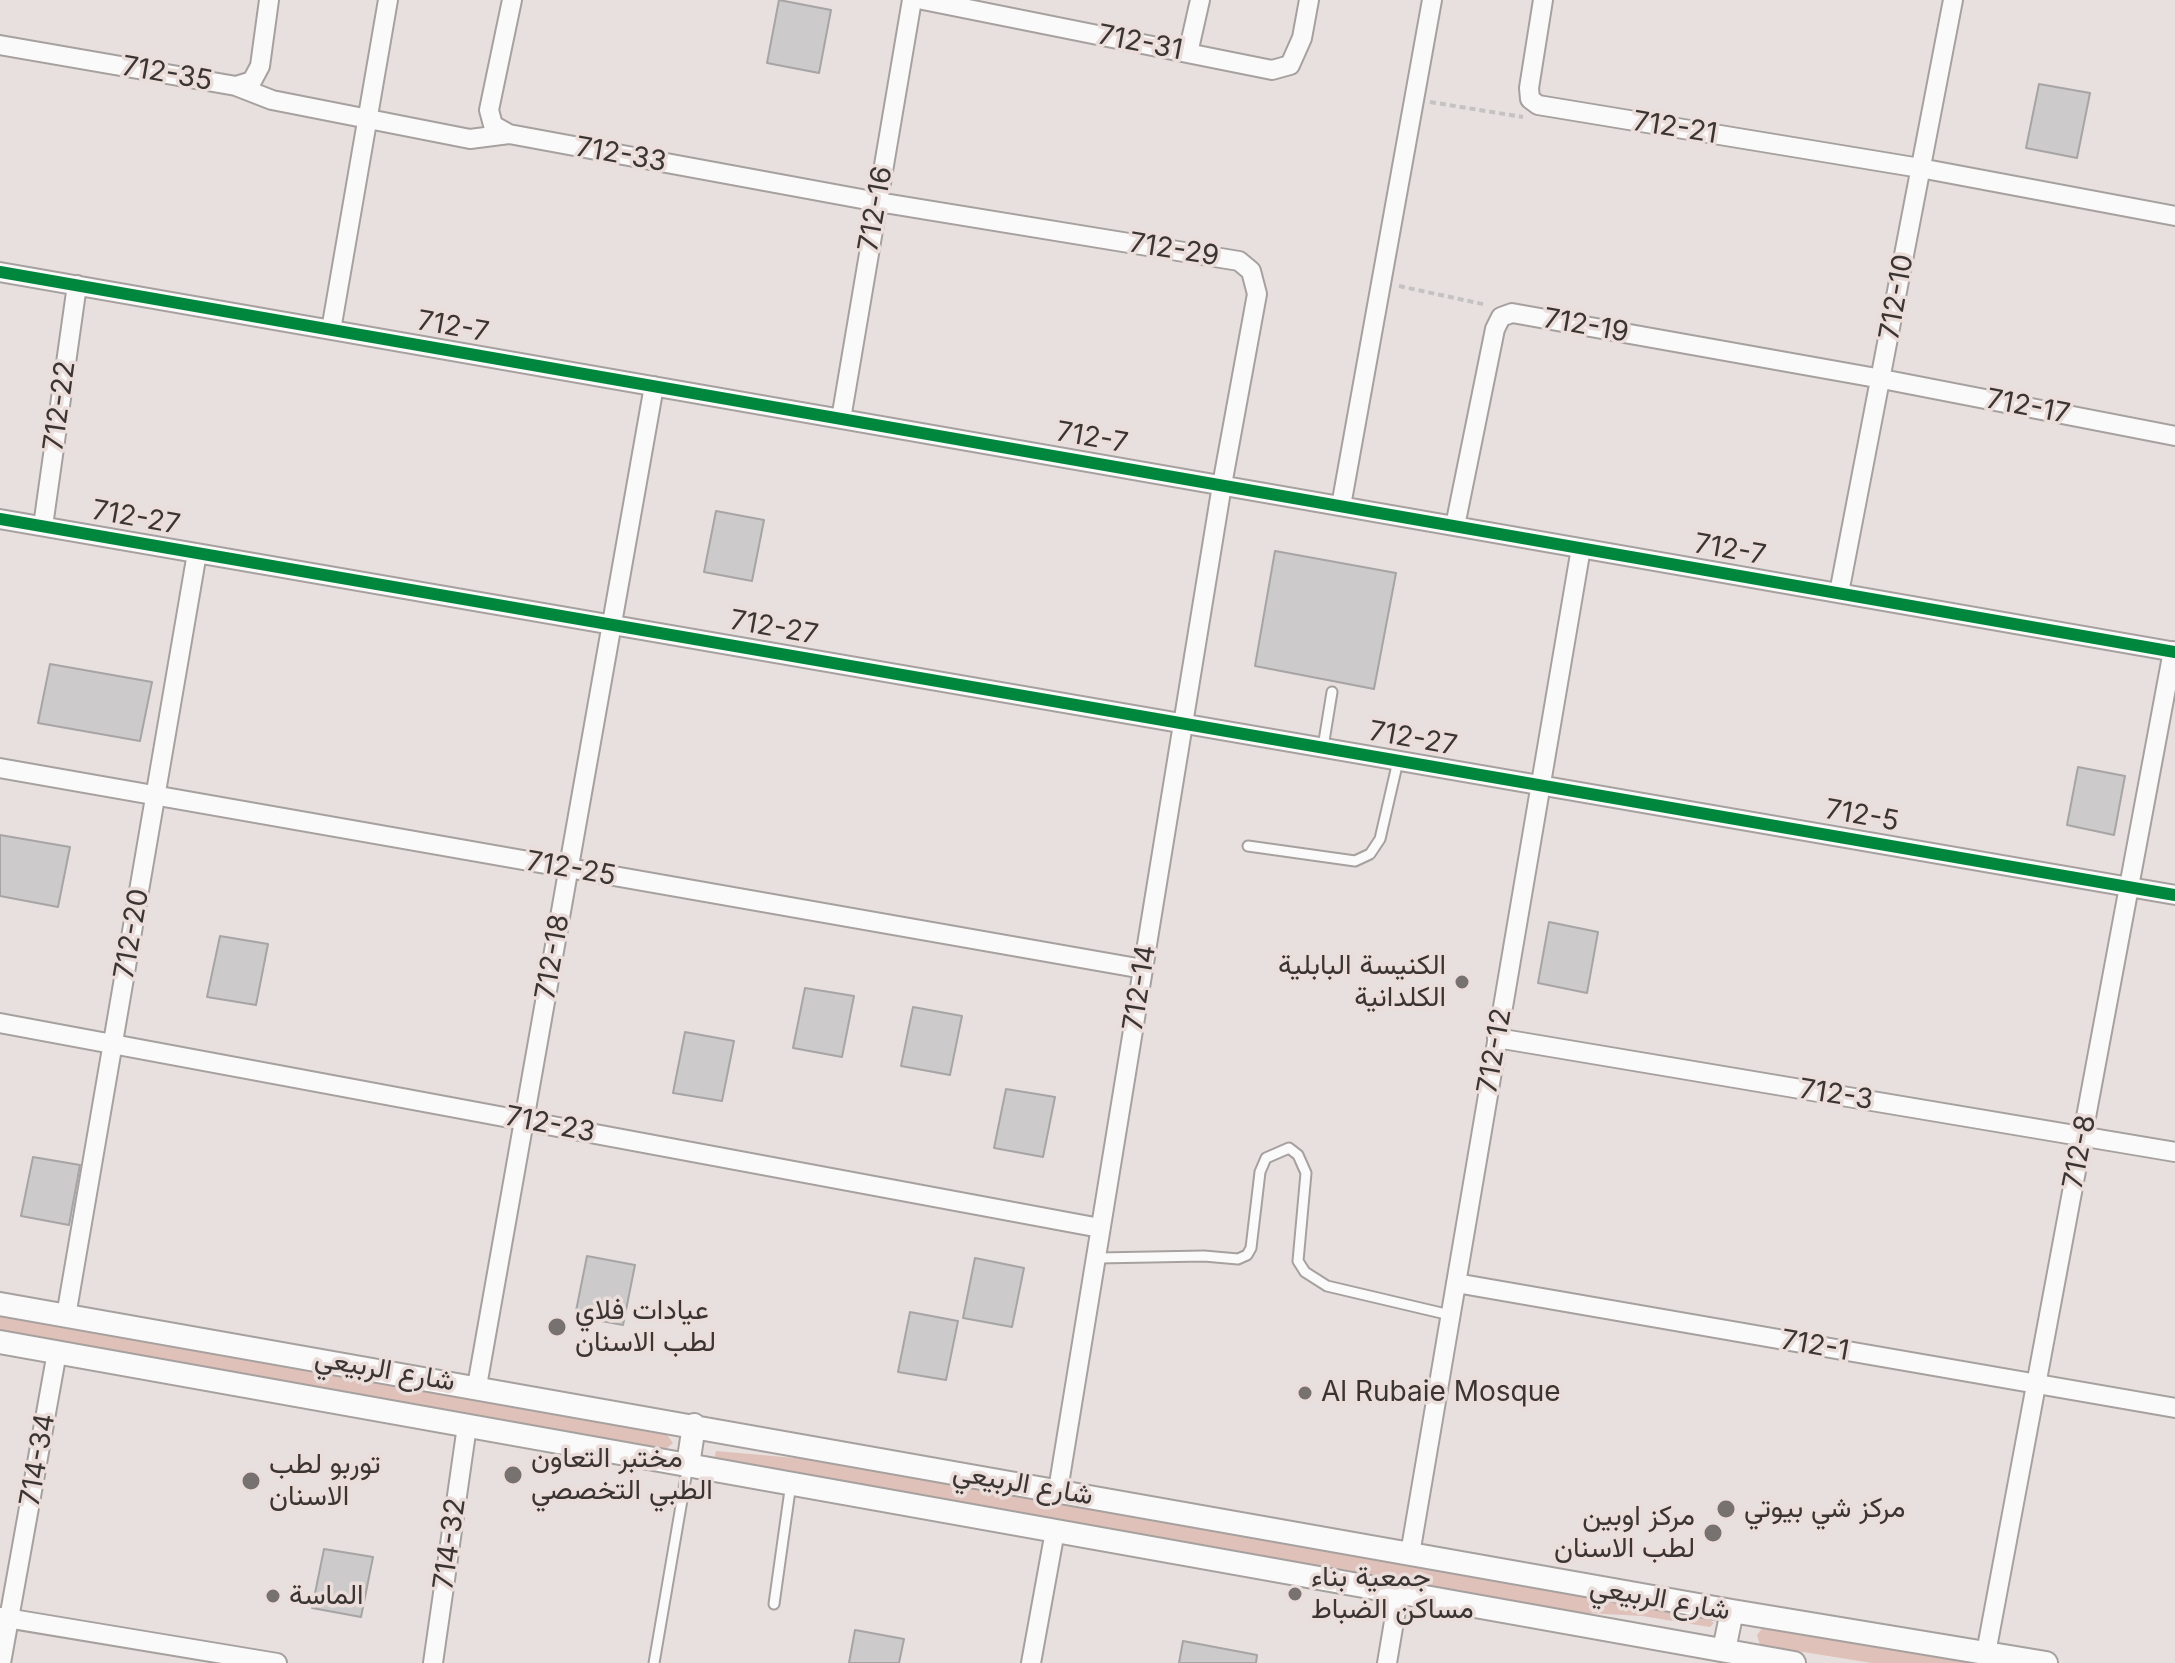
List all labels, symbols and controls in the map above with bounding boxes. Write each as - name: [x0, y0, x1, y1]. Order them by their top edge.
- street label: 712-31: [1095, 18, 1185, 68]
- street label: 712-35: [119, 50, 215, 98]
- street label: 712-21: [1631, 105, 1719, 151]
- street label: 712-33: [573, 131, 669, 179]
- street label: 712-16: [852, 164, 900, 254]
- street label: 712-29: [1127, 226, 1221, 274]
- street label: 712-10: [1873, 252, 1921, 342]
- street label: 712-19: [1541, 302, 1631, 350]
- street label: 712-7: [414, 304, 492, 350]
- street label: 712-22: [37, 359, 83, 453]
- street label: 712-17: [1983, 382, 2073, 432]
- street label: 712-7: [1053, 415, 1131, 461]
- street label: 712-27: [89, 494, 183, 542]
- street label: 712-7: [1691, 527, 1769, 573]
- street label: 712-27: [727, 604, 821, 652]
- street label: 712-27: [1366, 715, 1460, 763]
- street label: 712-5: [1823, 793, 1901, 839]
- street label: 712-25: [524, 845, 618, 893]
- street label: 712-20: [108, 886, 156, 982]
- street label: 712-18: [529, 912, 577, 1002]
- street label: 712-14: [1117, 943, 1163, 1033]
- place label: الكنيسة البابلية الكلدانية: [1278, 949, 1446, 1015]
- marker: الكنيسة البابلية الكلدانية: [1453, 973, 1471, 991]
- street label: 712-12: [1471, 1006, 1519, 1096]
- street label: 712-3: [1797, 1073, 1875, 1117]
- street label: 712-23: [502, 1100, 598, 1150]
- street label: 712-8: [2056, 1112, 2104, 1192]
- place label: عيادات فلاي لطب الاسنان: [575, 1294, 716, 1360]
- marker: عيادات فلاي لطب الاسنان: [546, 1316, 568, 1338]
- street label: 712-1: [1778, 1324, 1852, 1368]
- street label: شارع الربيعي: [312, 1341, 458, 1399]
- place label: Al Rubaie Mosque: [1321, 1376, 1561, 1410]
- marker: Al Rubaie Mosque: [1296, 1384, 1314, 1402]
- street label: 714-34: [13, 1411, 63, 1509]
- place label: مختبر التعاون الطبي التخصصي: [531, 1442, 713, 1508]
- place label: توربو لطب الاسنان: [269, 1448, 381, 1514]
- street label: شارع الربيعي: [950, 1455, 1096, 1513]
- marker: مختبر التعاون الطبي التخصصي: [502, 1464, 524, 1486]
- marker: توربو لطب الاسنان: [240, 1470, 262, 1492]
- place label: مركز شي بيوتي: [1744, 1492, 1906, 1526]
- street label: 714-32: [427, 1496, 473, 1592]
- marker: مركز شي بيوتي: [1715, 1498, 1737, 1520]
- place label: مركز اوبين لطب الاسنان: [1554, 1500, 1695, 1566]
- marker: مركز اوبين لطب الاسنان: [1702, 1522, 1724, 1544]
- place label: جمعية بناء مساكن الضباط: [1311, 1561, 1474, 1627]
- street label: شارع الربيعي: [1587, 1570, 1733, 1628]
- place label: الماسة: [289, 1579, 364, 1613]
- marker: جمعية بناء مساكن الضباط: [1286, 1585, 1304, 1603]
- marker: الماسة: [264, 1587, 282, 1605]

